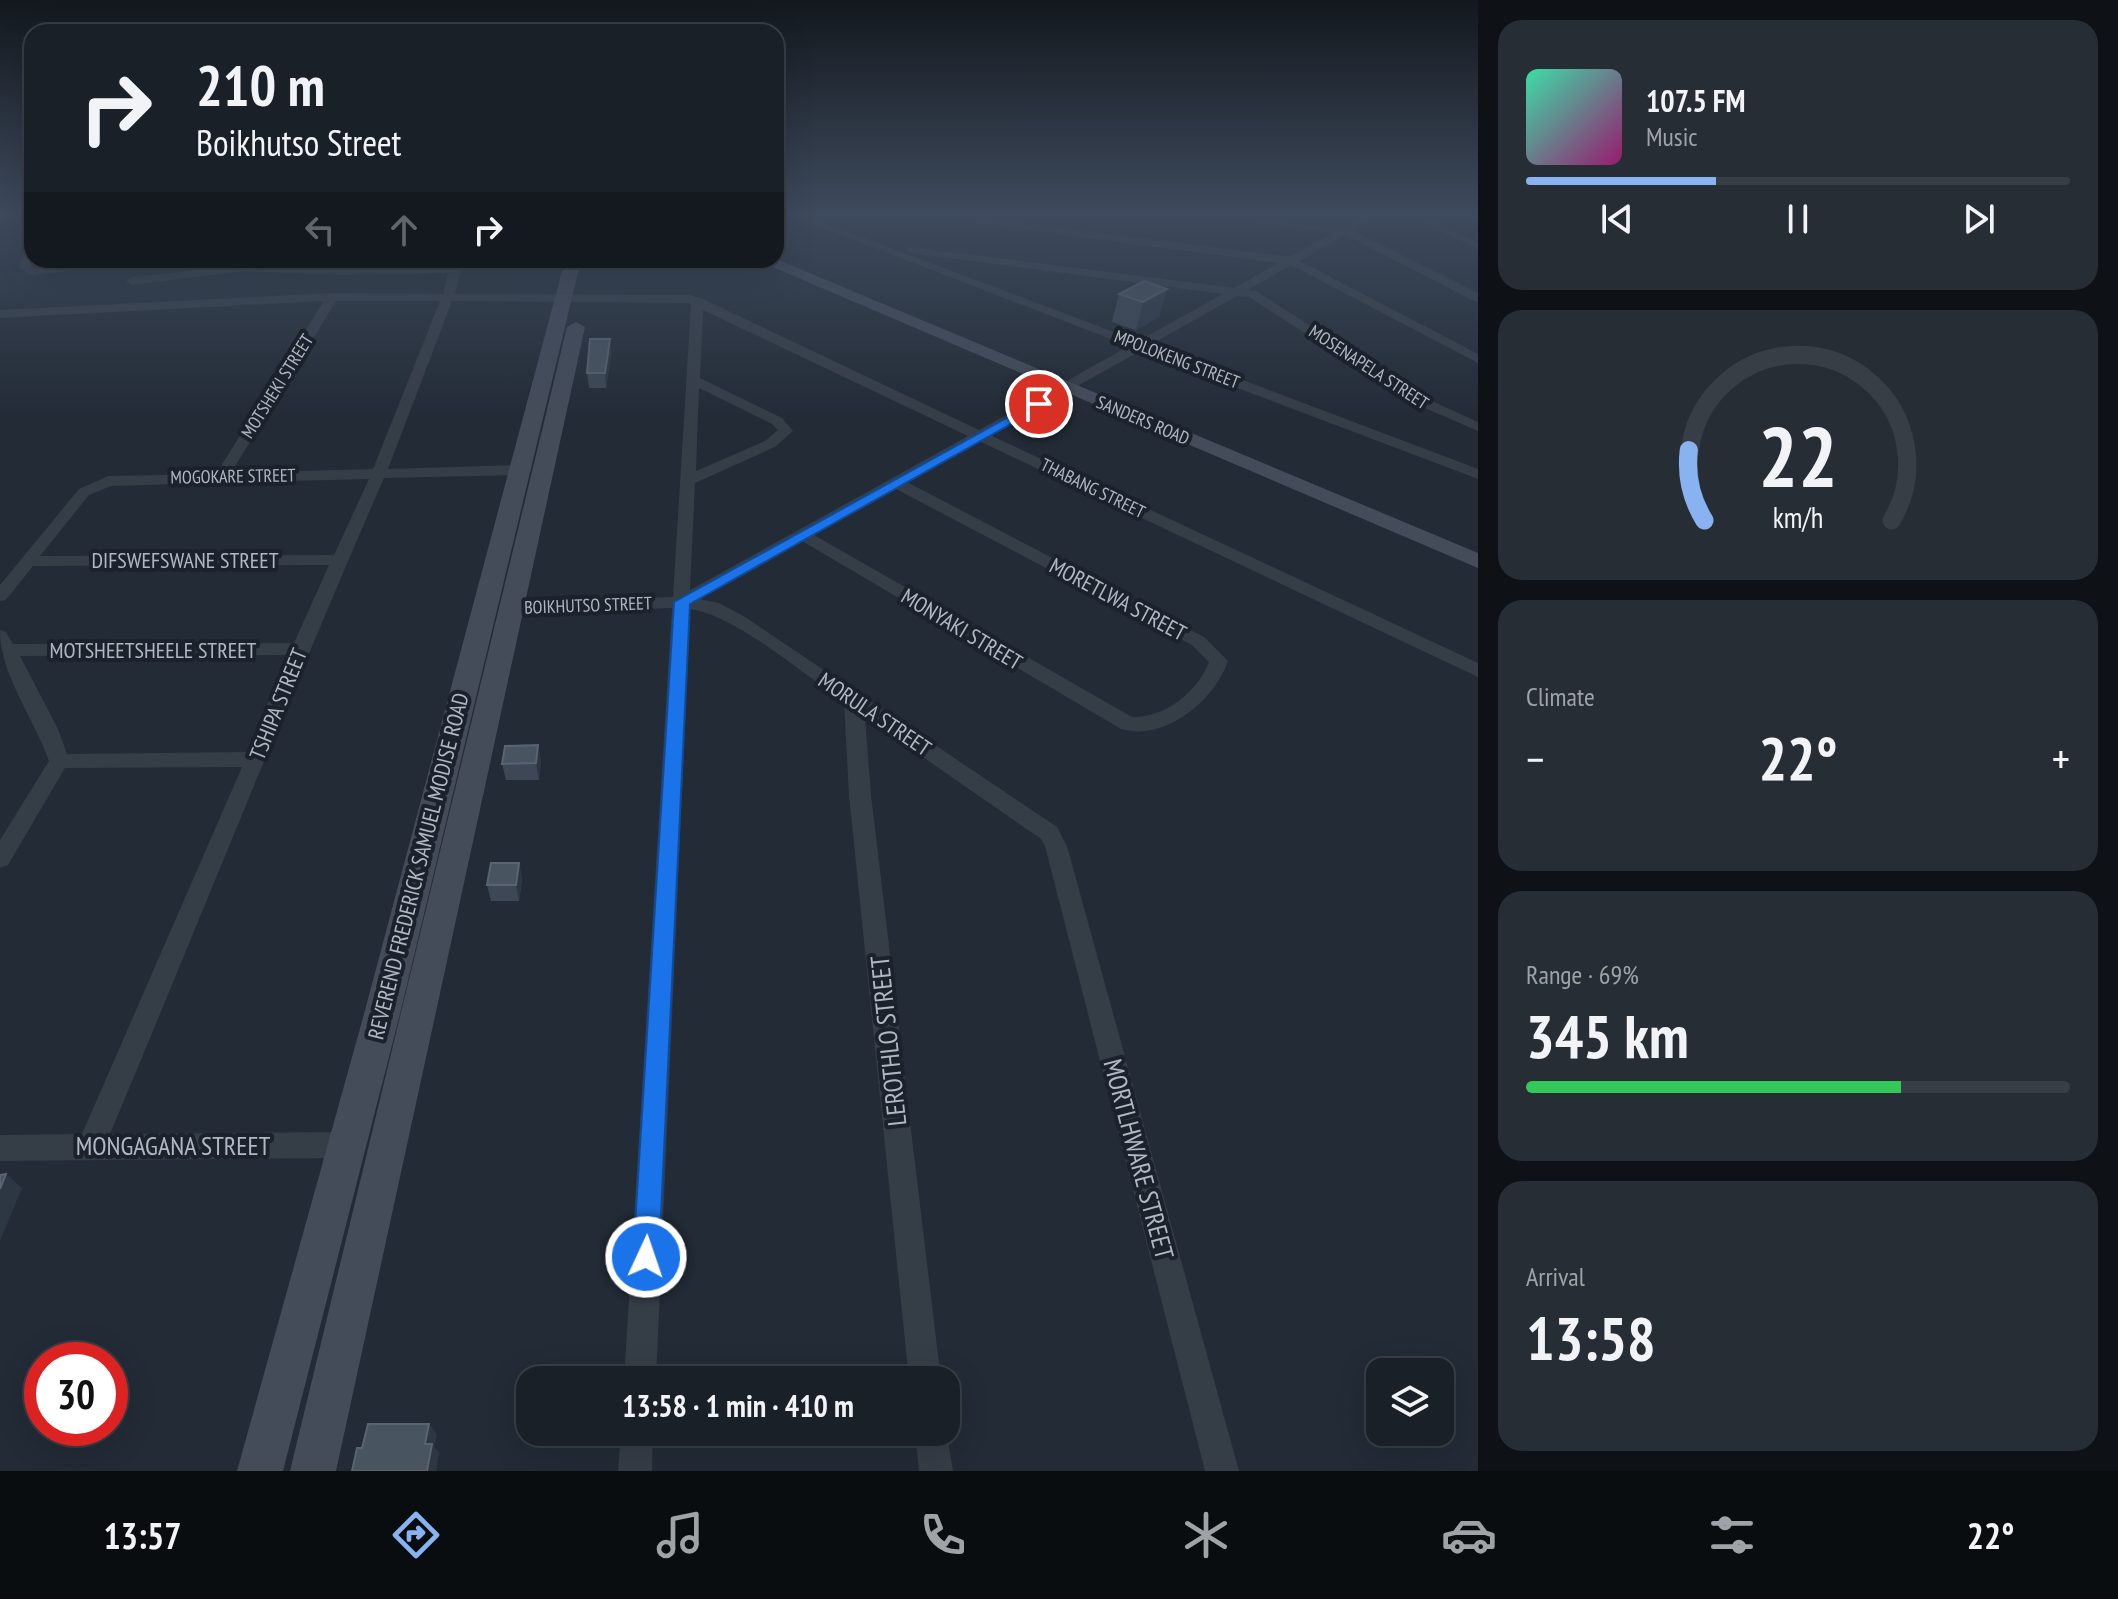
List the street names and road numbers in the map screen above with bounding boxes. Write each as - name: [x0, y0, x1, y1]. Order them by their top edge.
- street label: MOSENAPELA STREET: [1305, 320, 1433, 414]
- street label: MPOLOKENG STREET: [1111, 325, 1243, 393]
- street label: MOTSHEKI STREET: [236, 330, 318, 442]
- street label: SANDERS ROAD: [1093, 390, 1193, 450]
- street label: THABANG STREET: [1037, 453, 1149, 523]
- street label: MOGOKARE STREET: [170, 463, 296, 489]
- street label: DIFSWEFSWANE STREET: [91, 546, 279, 574]
- street label: MORETLWA STREET: [1045, 551, 1191, 647]
- street label: MONYAKI STREET: [896, 582, 1028, 676]
- street label: BOIKHUTSO STREET: [524, 591, 652, 619]
- street label: MOTSHEETSHEELE STREET: [50, 636, 257, 664]
- street label: TSHIPA STREET: [243, 644, 313, 764]
- street label: MORULA STREET: [813, 666, 937, 762]
- street label: REVEREND FREDERICK SAMUEL MODISE ROAD: [361, 690, 475, 1042]
- street label: LEROTHLO STREET: [863, 954, 913, 1128]
- street label: MORTLHWARE STREET: [1096, 1055, 1182, 1263]
- street label: MONGAGANA STREET: [76, 1129, 271, 1162]

